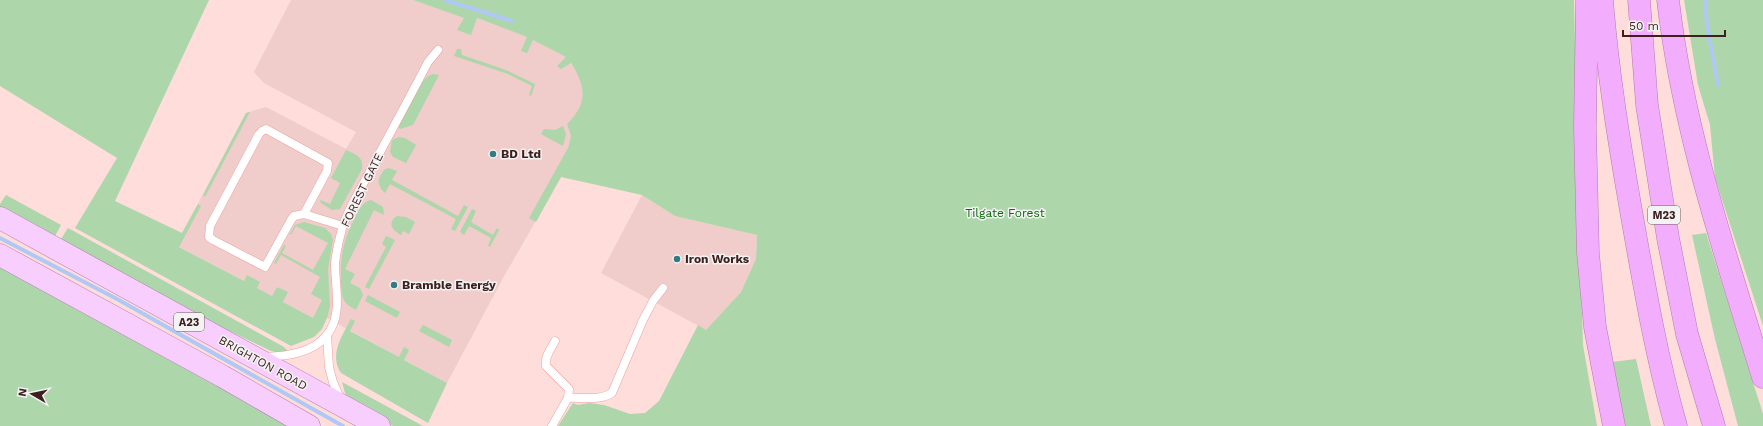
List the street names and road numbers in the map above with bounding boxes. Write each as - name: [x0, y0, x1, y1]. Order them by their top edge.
- street label: FOREST GATE: [338, 150, 386, 229]
- road number: M23: [1648, 206, 1680, 224]
- road number: A23: [174, 313, 204, 331]
- street label: BRIGHTON ROAD: [216, 333, 310, 393]

